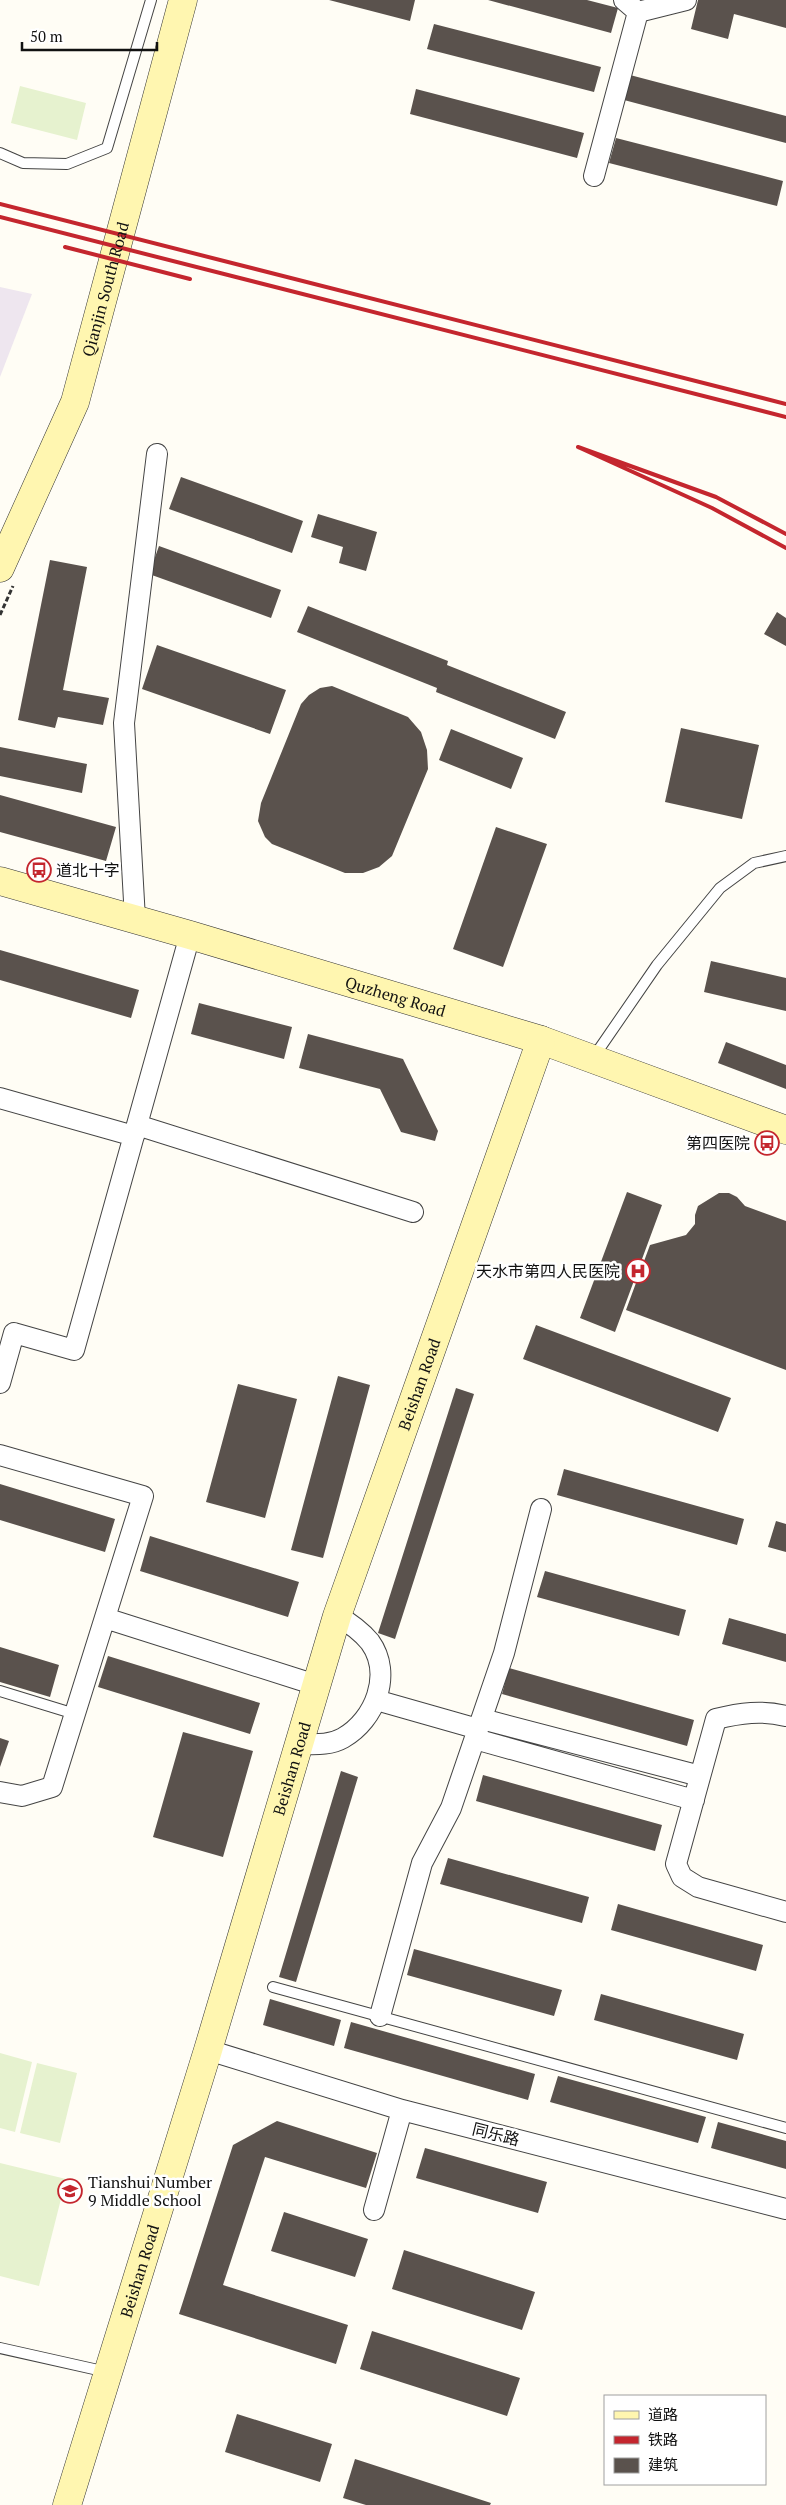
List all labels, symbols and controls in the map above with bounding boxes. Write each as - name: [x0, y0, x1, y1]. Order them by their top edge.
- scale bar: [22, 20, 158, 52]
- text: 50 m: [30, 26, 63, 46]
- street label: Qianjin South Road: [77, 219, 134, 359]
- bus stop icon: 道北十字: [26, 857, 52, 883]
- place label: 道北十字: [56, 859, 120, 881]
- street label: Quzheng Road: [343, 971, 448, 1022]
- bus stop icon: 第四医院: [754, 1130, 780, 1156]
- place label: 第四医院: [686, 1132, 750, 1154]
- hospital icon: 天水市第四人民医院: [625, 1258, 651, 1284]
- place label: 天水市第四人民医院: [476, 1260, 620, 1282]
- street label: Beishan Road: [393, 1335, 446, 1433]
- street label: Beishan Road: [267, 1719, 316, 1818]
- street label: 同乐路: [470, 2118, 522, 2150]
- place label: Tianshui Number 9 Middle School: [88, 2171, 213, 2211]
- school or university icon: Tianshui Number 9 Middle School: [57, 2178, 83, 2204]
- street label: Beishan Road: [115, 2222, 164, 2320]
- legend: [604, 2395, 766, 2485]
- text: 道路: [648, 2404, 678, 2424]
- text: 铁路: [648, 2429, 678, 2449]
- text: 建筑: [648, 2454, 678, 2474]

